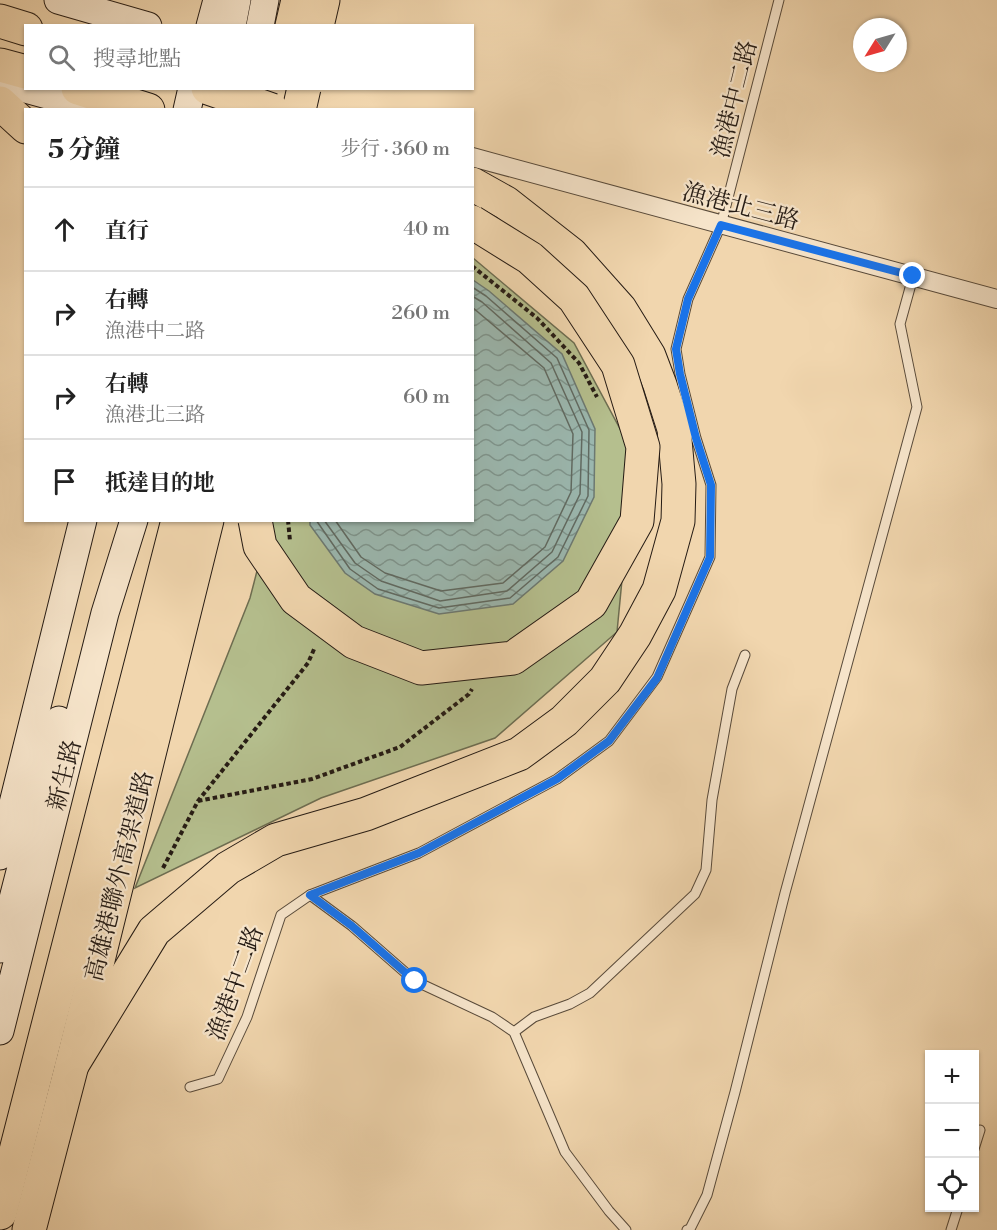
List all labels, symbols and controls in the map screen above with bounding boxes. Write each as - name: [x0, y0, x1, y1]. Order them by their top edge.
- north arrow: [853, 18, 907, 72]
- search box: [24, 24, 474, 90]
- street label: 漁港中二路: [706, 37, 764, 161]
- icon: search: [45, 41, 78, 74]
- text: 搜尋地點: [93, 46, 181, 73]
- text: 5 分鐘: [48, 134, 120, 166]
- text: 步行 · 360 m: [340, 137, 450, 162]
- street label: 漁港北三路: [679, 177, 803, 237]
- icon: ahead: [48, 213, 81, 246]
- text: 40 m: [403, 217, 450, 242]
- text: 直行: [105, 218, 149, 245]
- route end: [899, 262, 925, 288]
- text: 右轉: [105, 287, 149, 314]
- icon: right: [48, 297, 81, 330]
- text: 260 m: [392, 301, 450, 326]
- text: 漁港中二路: [105, 319, 205, 344]
- text: 右轉: [105, 371, 149, 398]
- icon: right: [48, 381, 81, 414]
- text: 60 m: [403, 385, 450, 410]
- text: 漁港北三路: [105, 403, 205, 428]
- icon: arrive: [48, 465, 81, 498]
- text: 抵達目的地: [105, 470, 215, 497]
- street label: 新生路: [42, 737, 88, 814]
- street label: 高雄港聯外高架道路: [79, 768, 161, 985]
- street label: 漁港中二路: [201, 922, 271, 1045]
- route start: [401, 967, 427, 993]
- map controls: [925, 1050, 979, 1212]
- button: +: [925, 1050, 979, 1104]
- button: −: [925, 1104, 979, 1158]
- button: locate: [925, 1158, 979, 1212]

